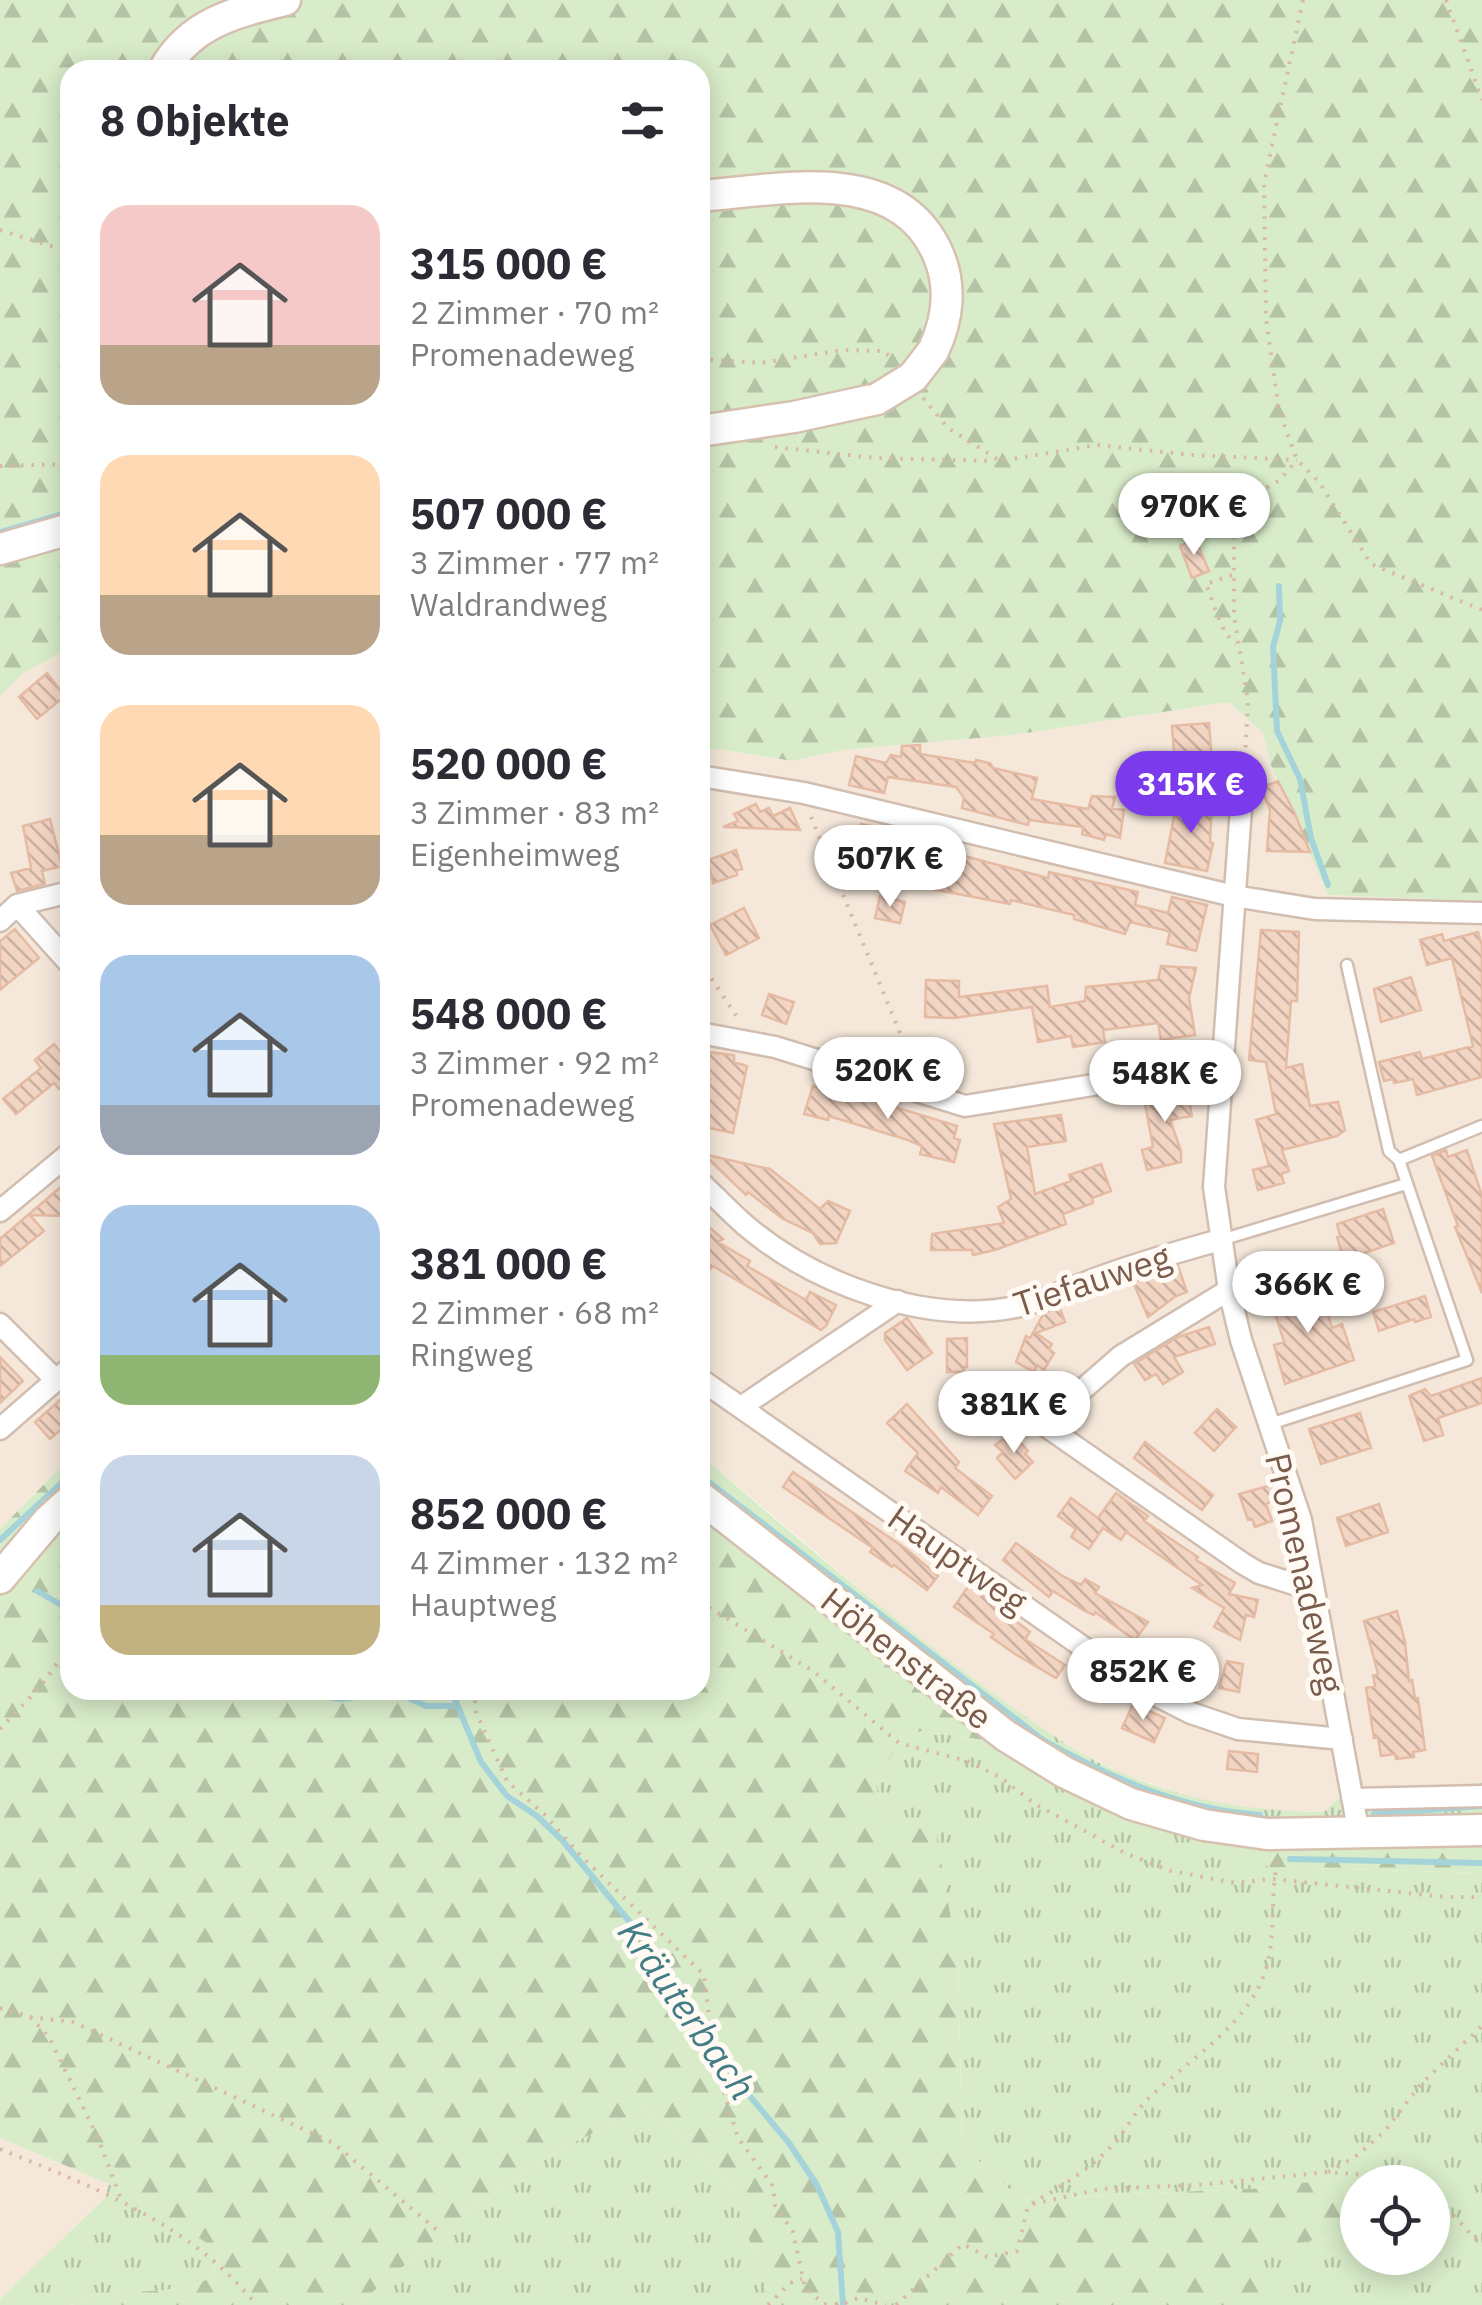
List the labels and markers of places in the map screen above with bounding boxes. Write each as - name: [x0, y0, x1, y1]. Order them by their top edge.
- pin: 970K €: [1113, 473, 1275, 558]
- pin: 315K €: [1110, 751, 1272, 836]
- pin: 507K €: [809, 825, 971, 910]
- pin: 520K €: [807, 1037, 969, 1122]
- pin: 548K €: [1084, 1040, 1246, 1125]
- pin: 366K €: [1227, 1251, 1389, 1336]
- pin: 381K €: [933, 1371, 1095, 1456]
- pin: 852K €: [1062, 1638, 1224, 1723]

